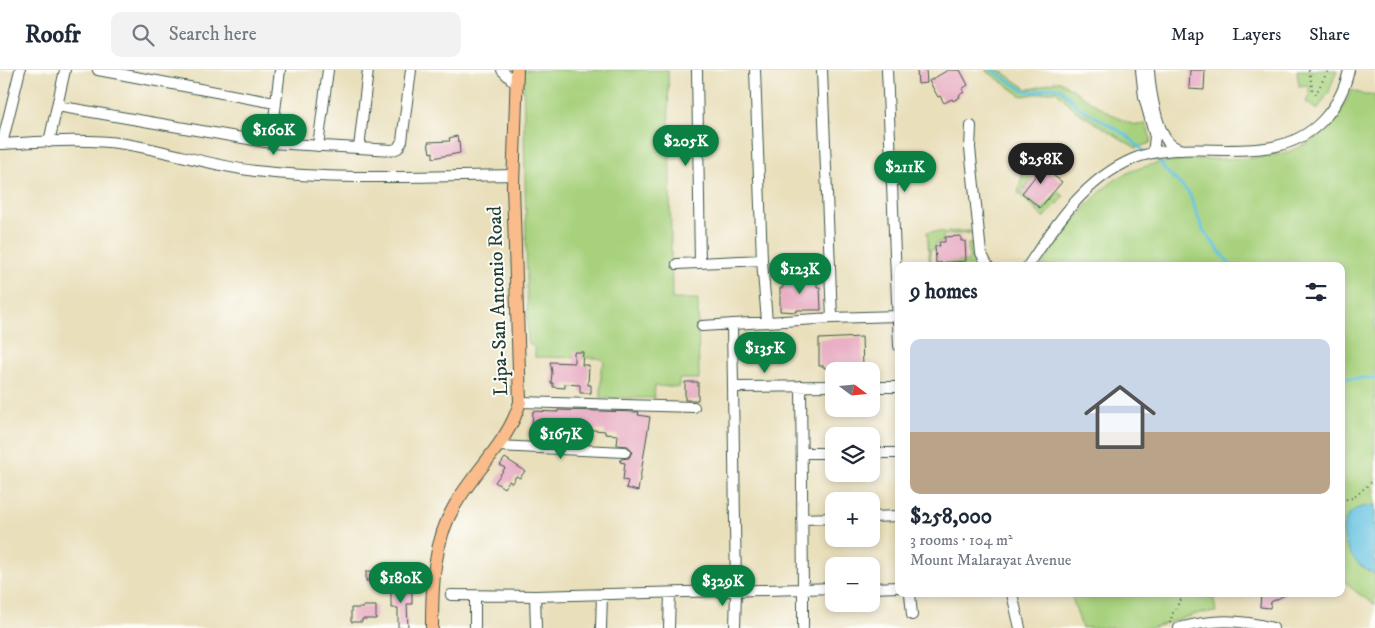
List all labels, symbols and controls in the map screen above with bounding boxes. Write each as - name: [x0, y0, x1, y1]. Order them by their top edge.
- search box: [111, 12, 461, 57]
- text: Roofr: [25, 20, 81, 50]
- icon: search: [129, 21, 157, 49]
- text: Search here: [169, 23, 257, 46]
- text: Map: [1171, 24, 1204, 46]
- text: Layers: [1232, 24, 1281, 46]
- text: Share: [1309, 24, 1350, 46]
- pin: $160K: [239, 114, 309, 156]
- text: $160K: [253, 120, 295, 140]
- pin: $205K: [651, 124, 721, 167]
- text: $205K: [664, 131, 708, 151]
- pin: $258K: [1006, 142, 1076, 185]
- text: $258K: [1019, 149, 1063, 169]
- pin: $211K: [870, 150, 940, 193]
- text: $211K: [885, 157, 925, 177]
- street label: Lipa-San Antonio Road: [483, 205, 514, 396]
- pin: $123K: [765, 252, 835, 295]
- text: $123K: [780, 259, 820, 279]
- icon: filters: [1302, 278, 1330, 306]
- text: 9 homes: [910, 279, 978, 305]
- pin: $135K: [730, 332, 800, 374]
- text: $135K: [745, 338, 785, 358]
- north arrow: [825, 362, 880, 418]
- map controls: [825, 362, 880, 612]
- icon: home: [1075, 372, 1165, 462]
- pin: $167K: [526, 418, 596, 460]
- text: $167K: [540, 424, 582, 444]
- button: layers: [825, 427, 880, 482]
- button: +: [825, 492, 880, 547]
- text: $258,000: [910, 504, 992, 530]
- text: 3 rooms · 104 m²: [910, 530, 1013, 550]
- text: Mount Malarayat Avenue: [910, 550, 1072, 570]
- button: −: [825, 557, 880, 612]
- pin: $180K: [366, 562, 436, 604]
- pin: $329K: [688, 564, 758, 607]
- text: $180K: [380, 568, 422, 588]
- text: $329K: [702, 571, 744, 591]

